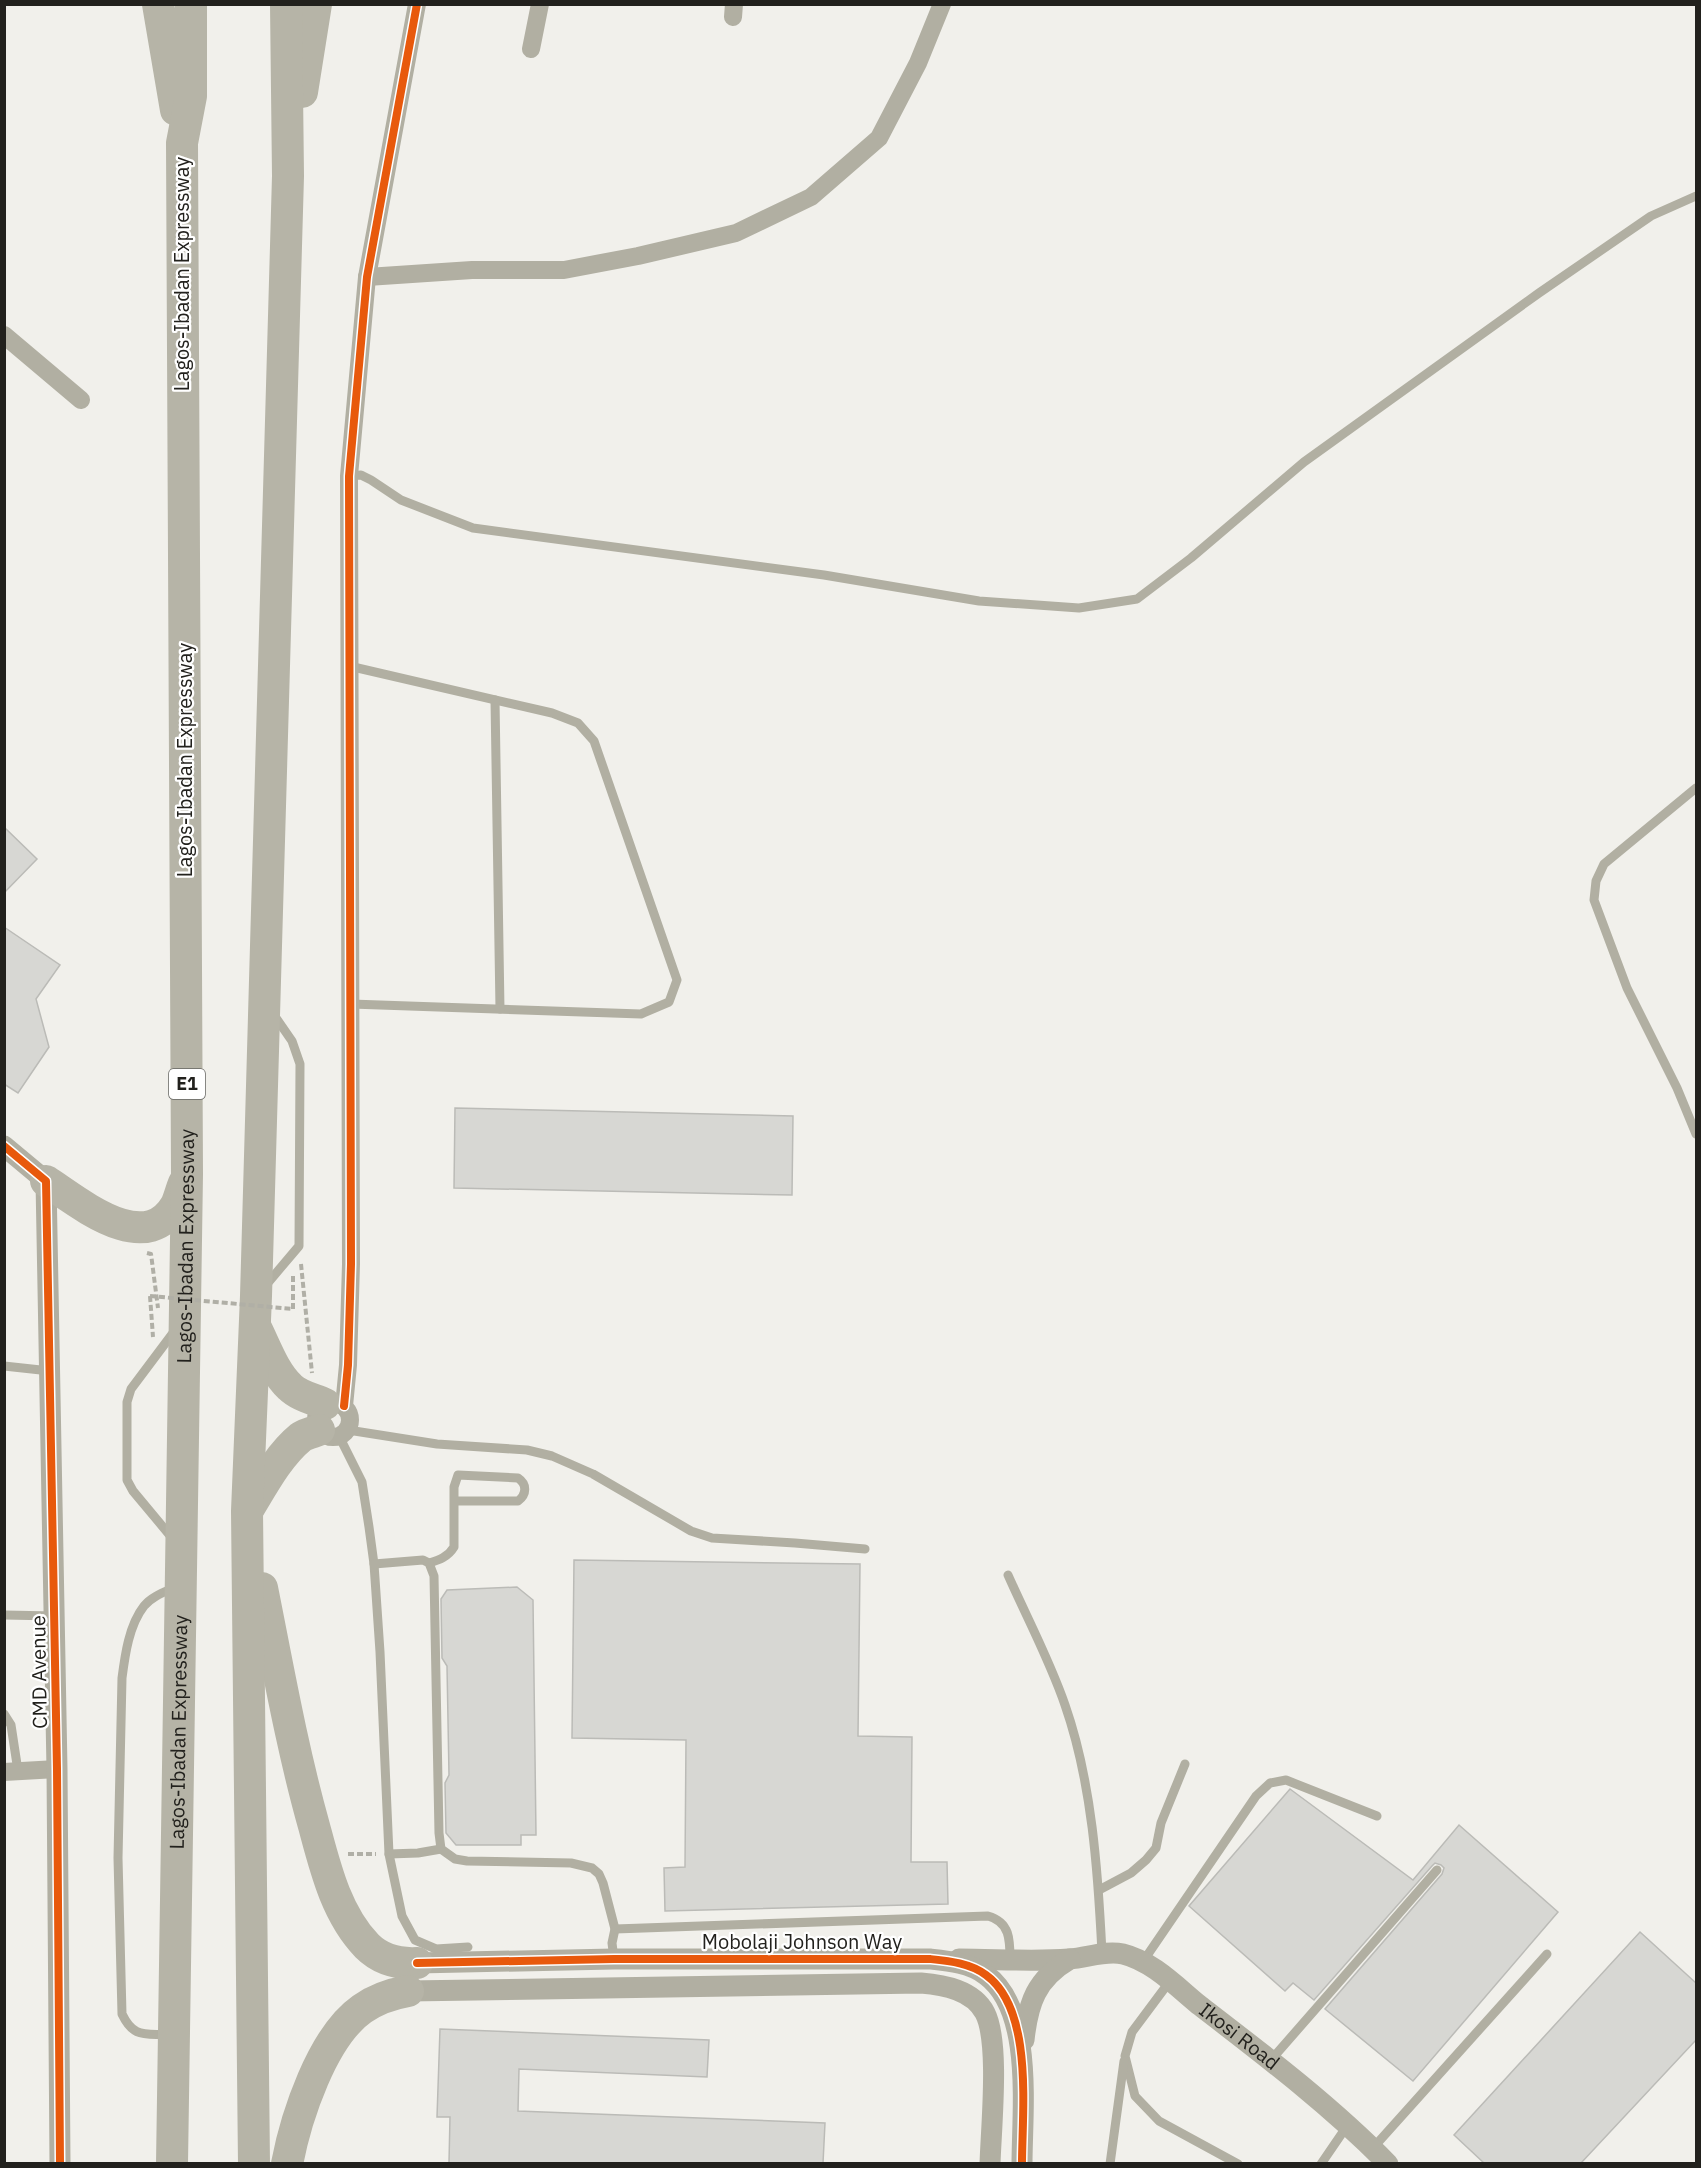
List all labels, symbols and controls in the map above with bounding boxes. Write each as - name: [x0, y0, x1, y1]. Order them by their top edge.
- street label: Lagos-Ibadan Expressway: [168, 157, 195, 391]
- street label: Lagos-Ibadan Expressway: [171, 643, 198, 877]
- road number: E1: [169, 1069, 205, 1099]
- street label: Lagos-Ibadan Expressway: [170, 1129, 200, 1364]
- street label: CMD Avenue: [24, 1615, 53, 1729]
- street label: Lagos-Ibadan Expressway: [163, 1615, 193, 1850]
- street label: Mobolaji Johnson Way: [702, 1928, 902, 1955]
- street label: Ikosi Road: [1194, 1996, 1285, 2076]

